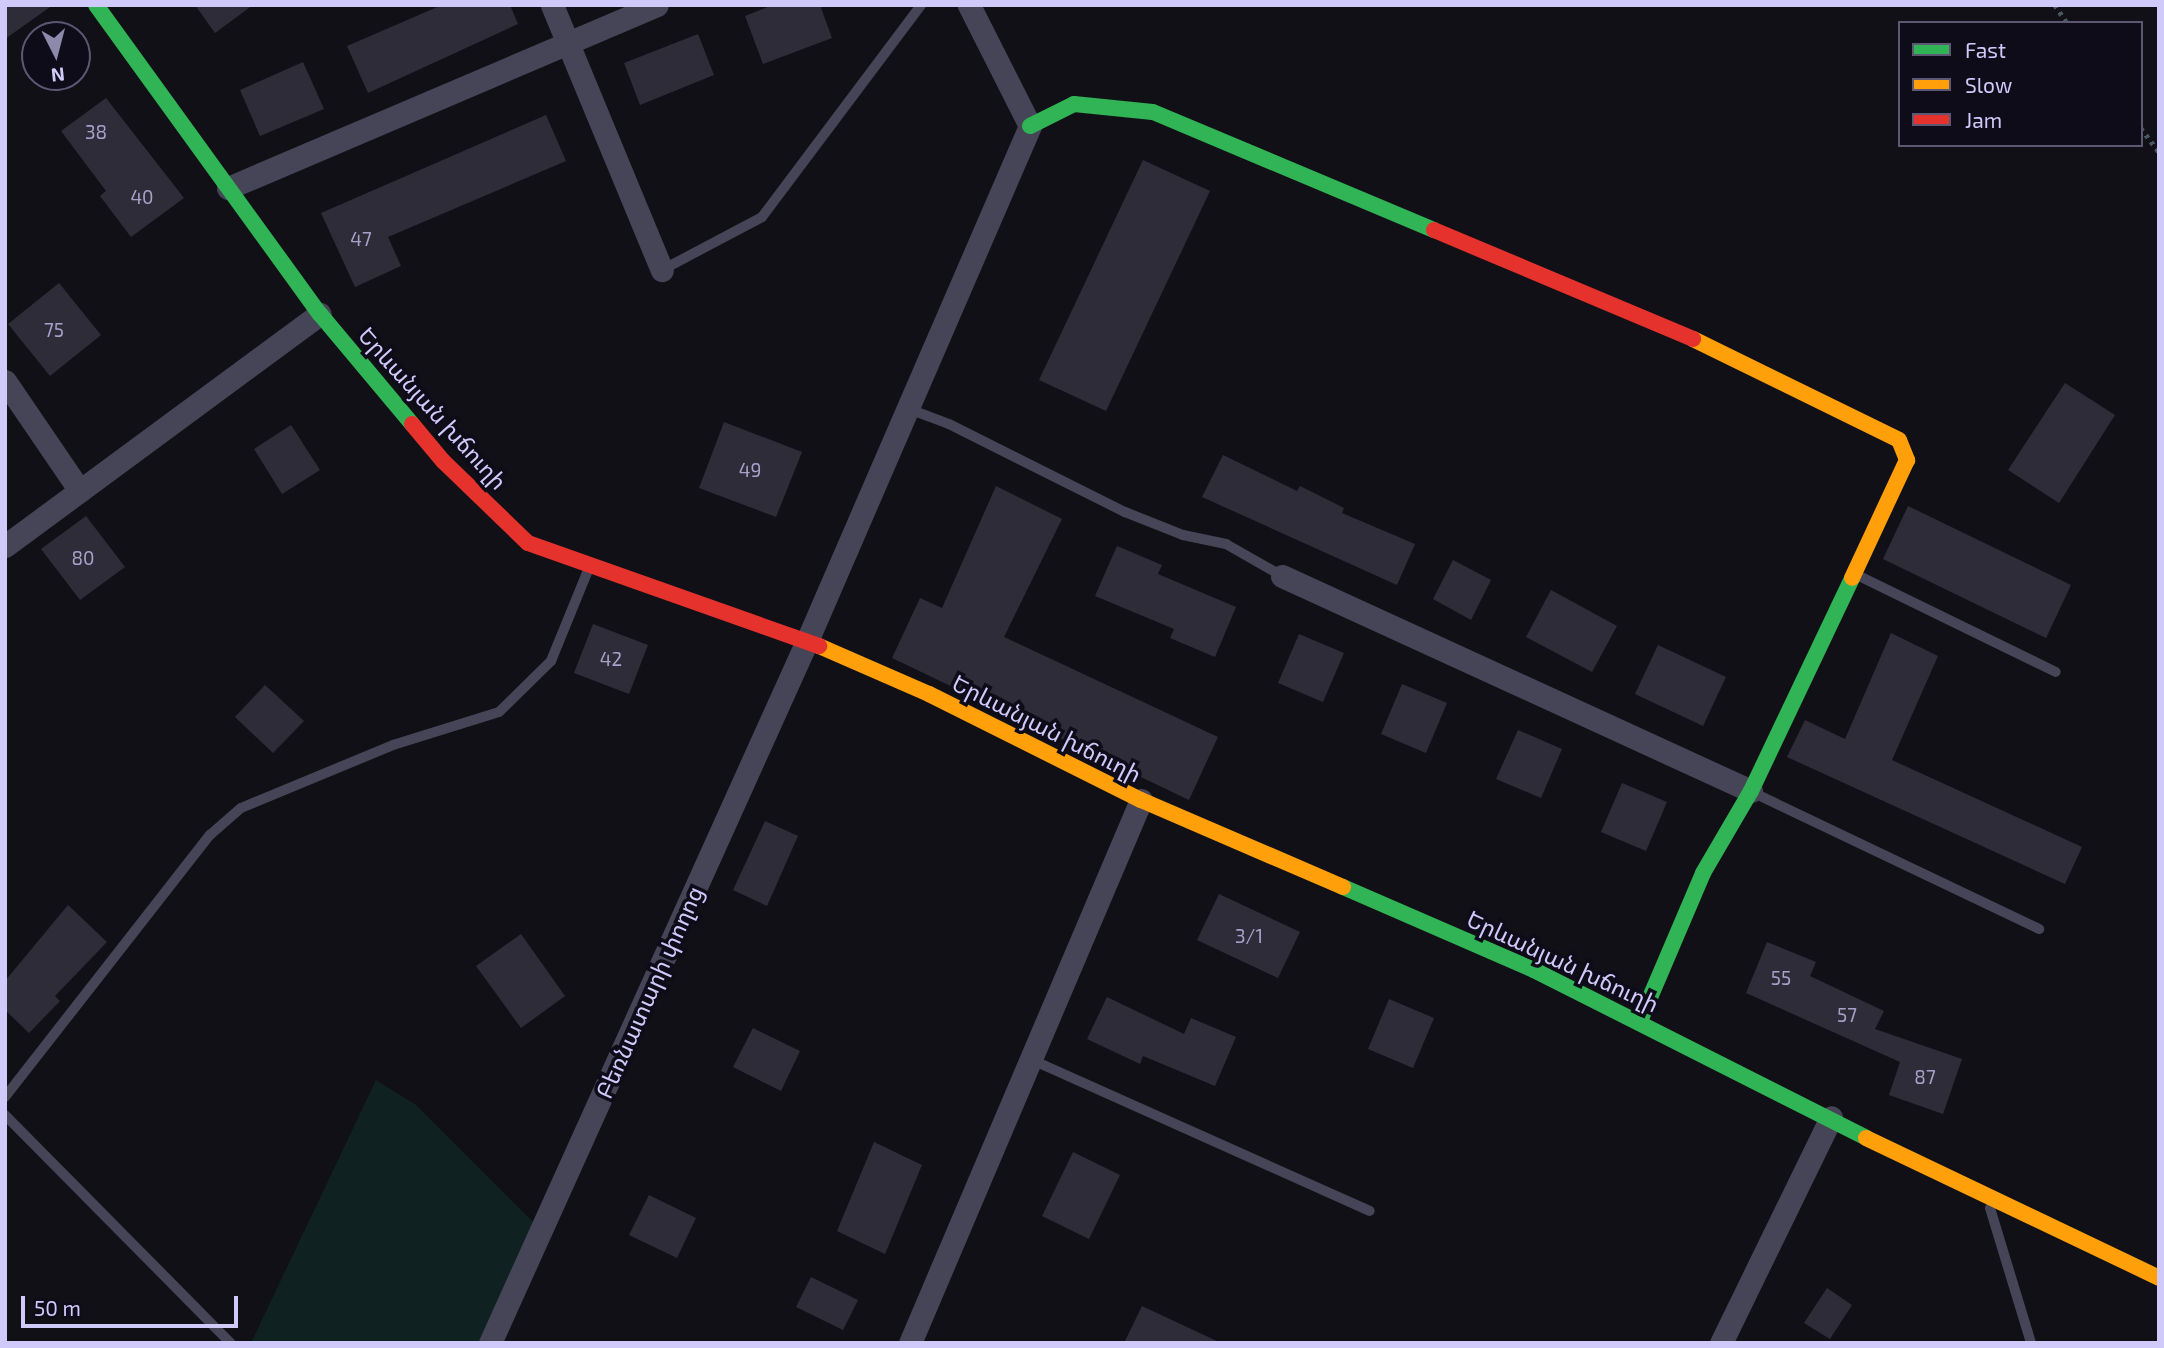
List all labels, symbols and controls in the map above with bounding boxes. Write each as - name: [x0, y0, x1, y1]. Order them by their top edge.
- north arrow: [21, 21, 91, 91]
- legend: [1898, 21, 2143, 147]
- text: Fast: [1965, 37, 2006, 62]
- text: N: [50, 63, 66, 88]
- text: Slow: [1965, 72, 2012, 97]
- text: Jam: [1965, 107, 2002, 132]
- house number: 38: [85, 121, 107, 143]
- house number: 40: [130, 186, 154, 208]
- house number: 47: [350, 228, 372, 250]
- house number: 75: [44, 319, 64, 341]
- street label: Երևանյան խճուղի: [353, 321, 513, 495]
- house number: 49: [739, 459, 761, 481]
- house number: 80: [72, 547, 94, 569]
- house number: 42: [600, 648, 622, 670]
- street label: Երևանյան խճուղի: [948, 668, 1146, 788]
- street label: Բեռնատարի փողոց: [590, 881, 708, 1103]
- street label: Երևանյան խճուղի: [1463, 904, 1663, 1018]
- house number: 3/1: [1235, 925, 1263, 947]
- house number: 55: [1771, 967, 1791, 989]
- house number: 57: [1837, 1004, 1857, 1026]
- house number: 87: [1914, 1066, 1936, 1088]
- scale bar: [24, 1282, 242, 1326]
- text: 50 m: [34, 1295, 81, 1320]

